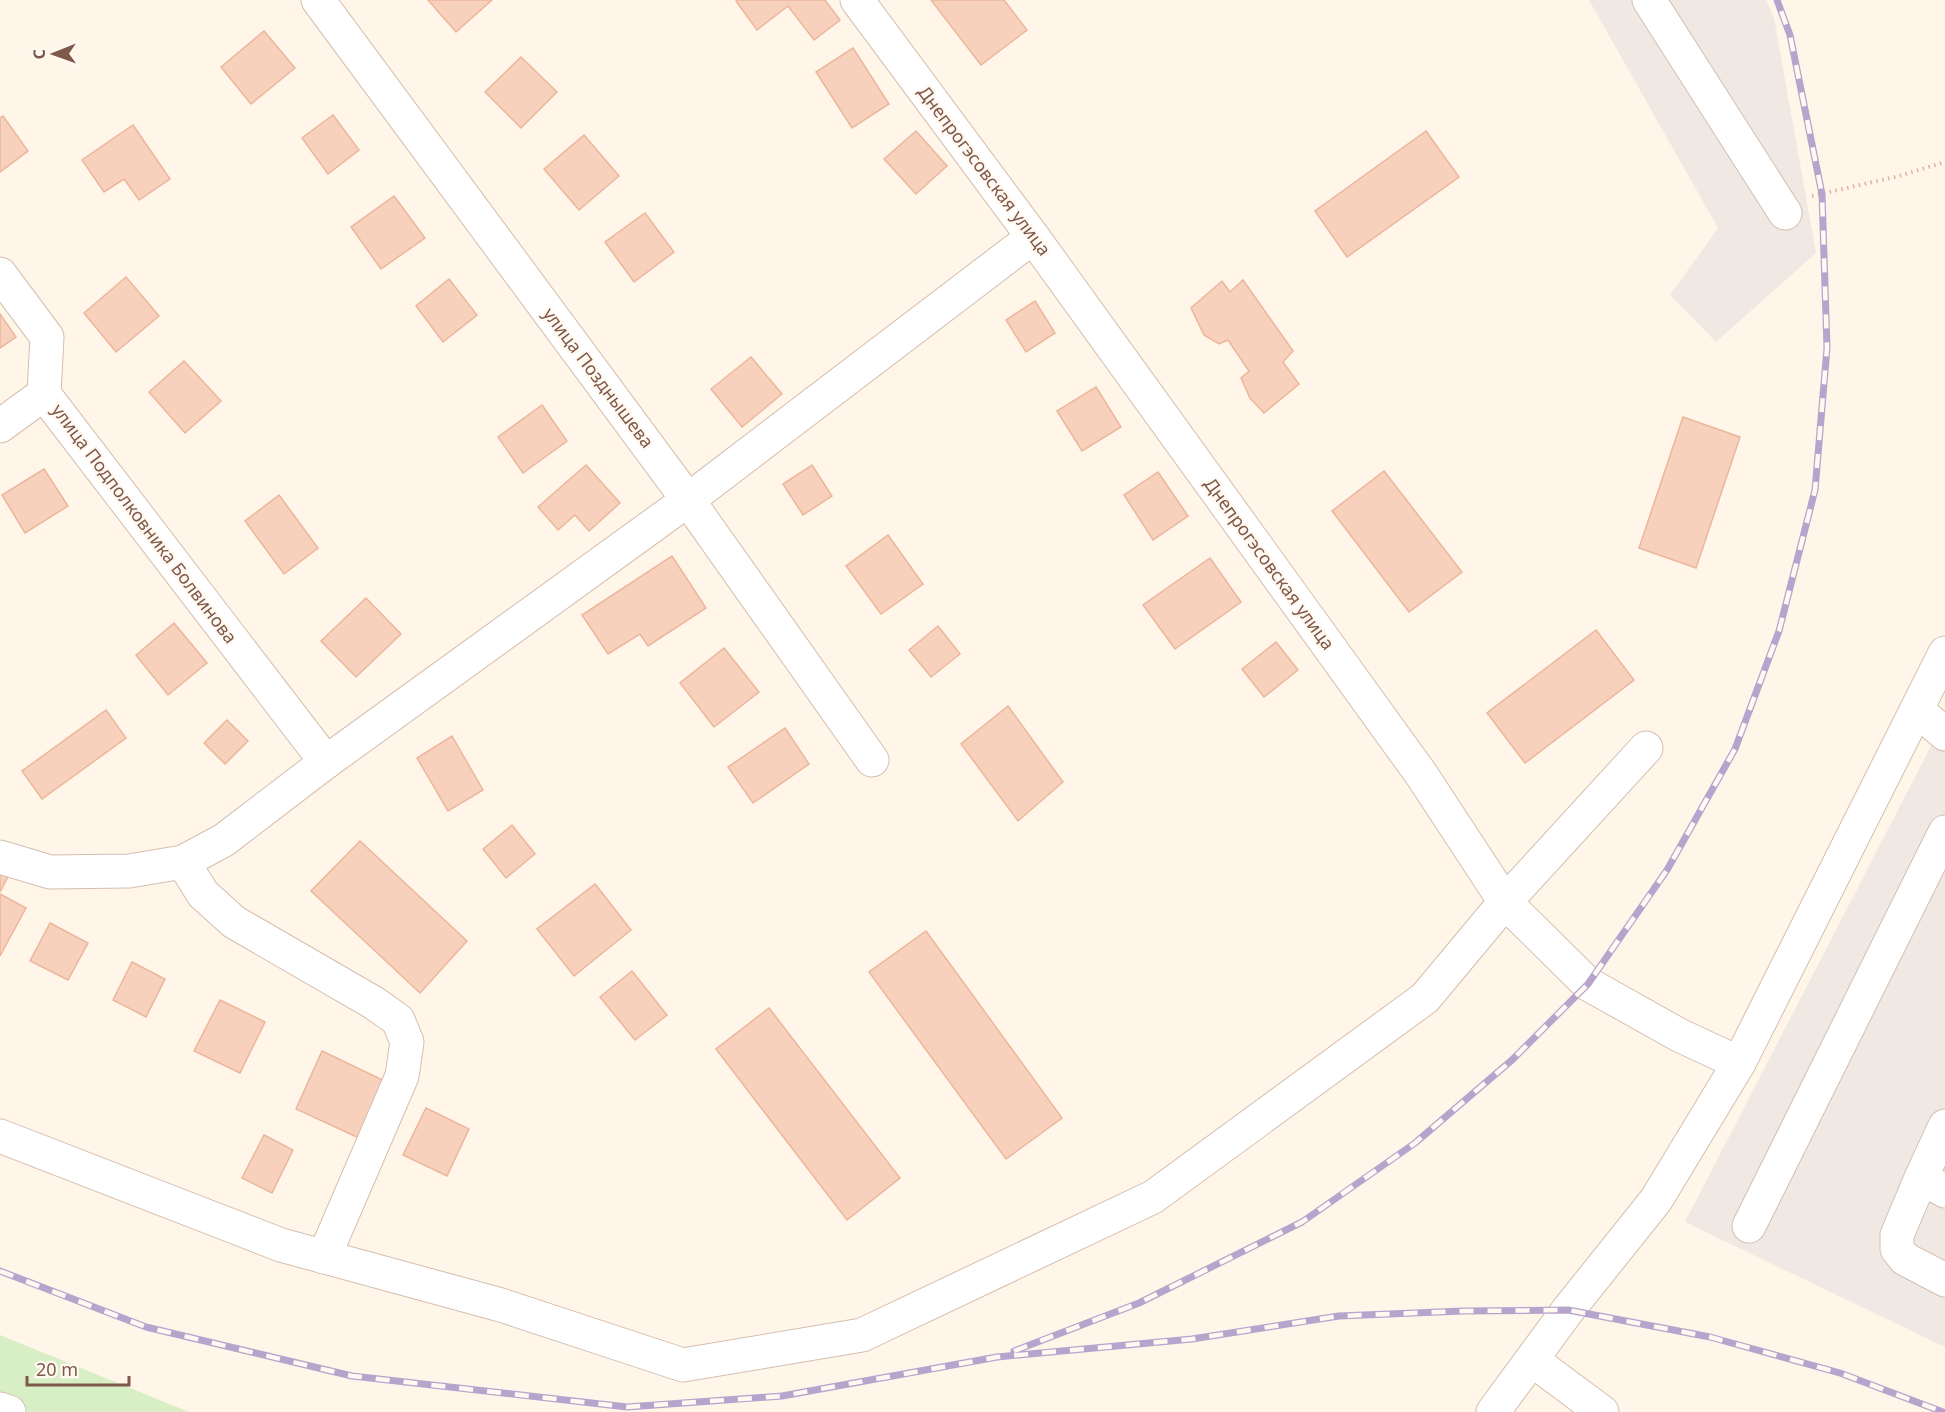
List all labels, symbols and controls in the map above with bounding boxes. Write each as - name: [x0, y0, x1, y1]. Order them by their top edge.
- north arrow: [24, 24, 84, 84]
- text: С: [28, 49, 50, 60]
- street label: Днепрогэсовская улица: [913, 80, 1057, 260]
- street label: улица Позднышева: [538, 302, 660, 453]
- street label: улица Подполковника Болвинова: [47, 399, 243, 648]
- street label: Днепрогэсовская улица: [1199, 473, 1340, 654]
- scale bar: [27, 1349, 129, 1387]
- text: 20 m: [36, 1357, 78, 1381]

